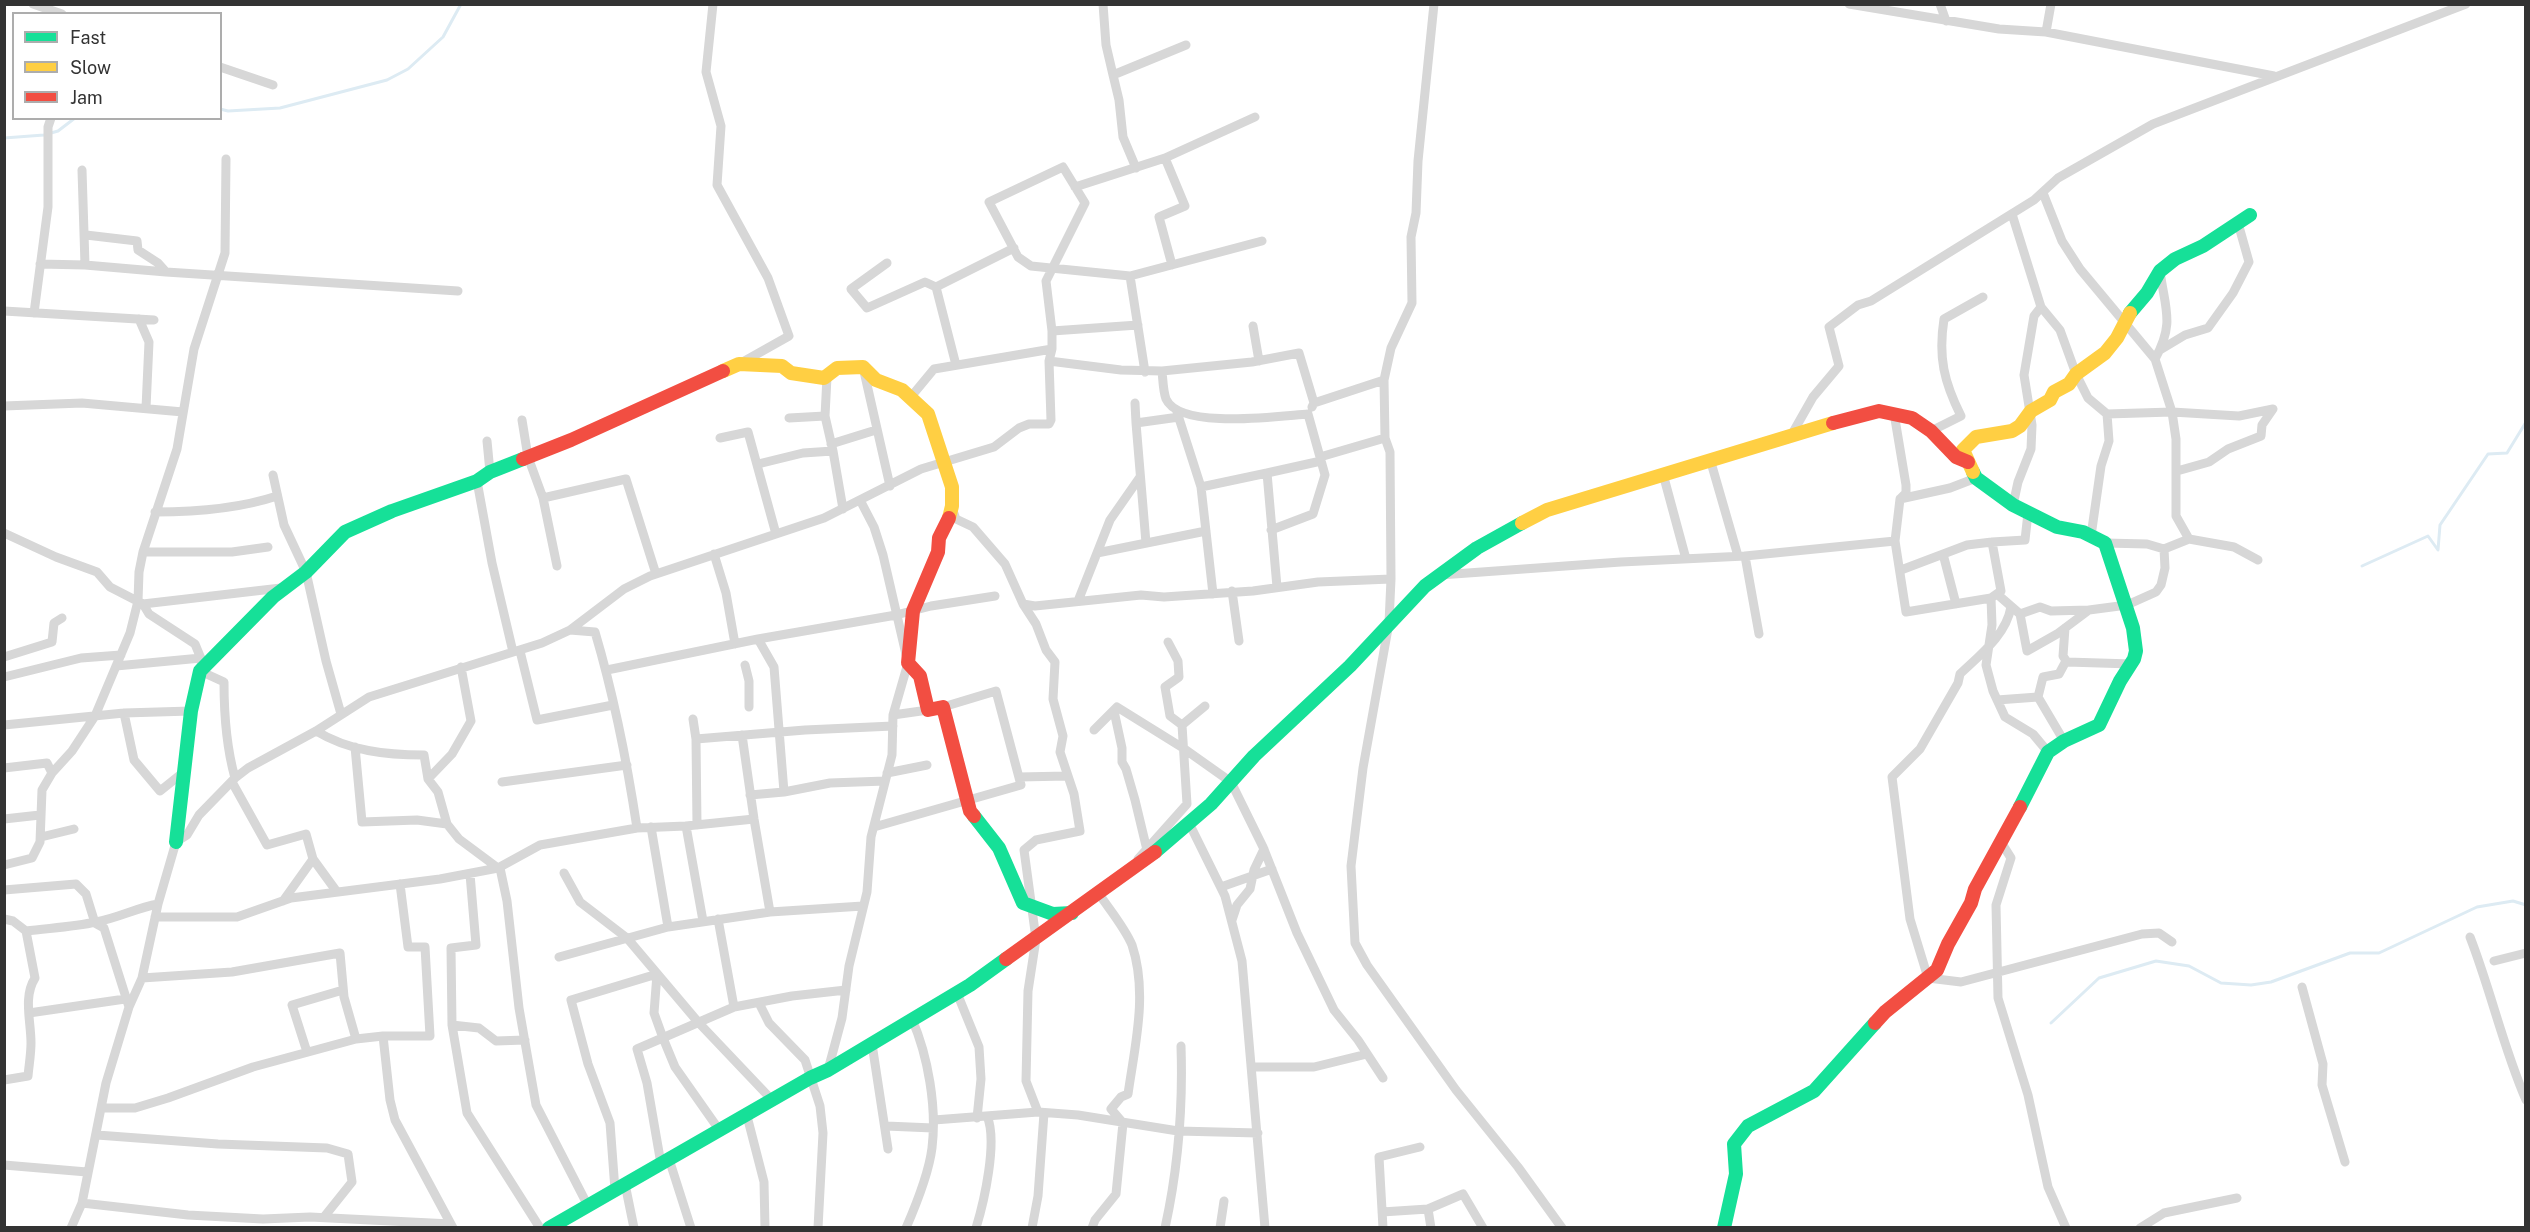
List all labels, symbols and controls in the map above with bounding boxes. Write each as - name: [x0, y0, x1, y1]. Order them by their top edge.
- legend: [12, 12, 222, 120]
- text: Fast: [70, 27, 106, 48]
- text: Slow: [70, 57, 111, 78]
- text: Jam: [70, 87, 103, 108]

